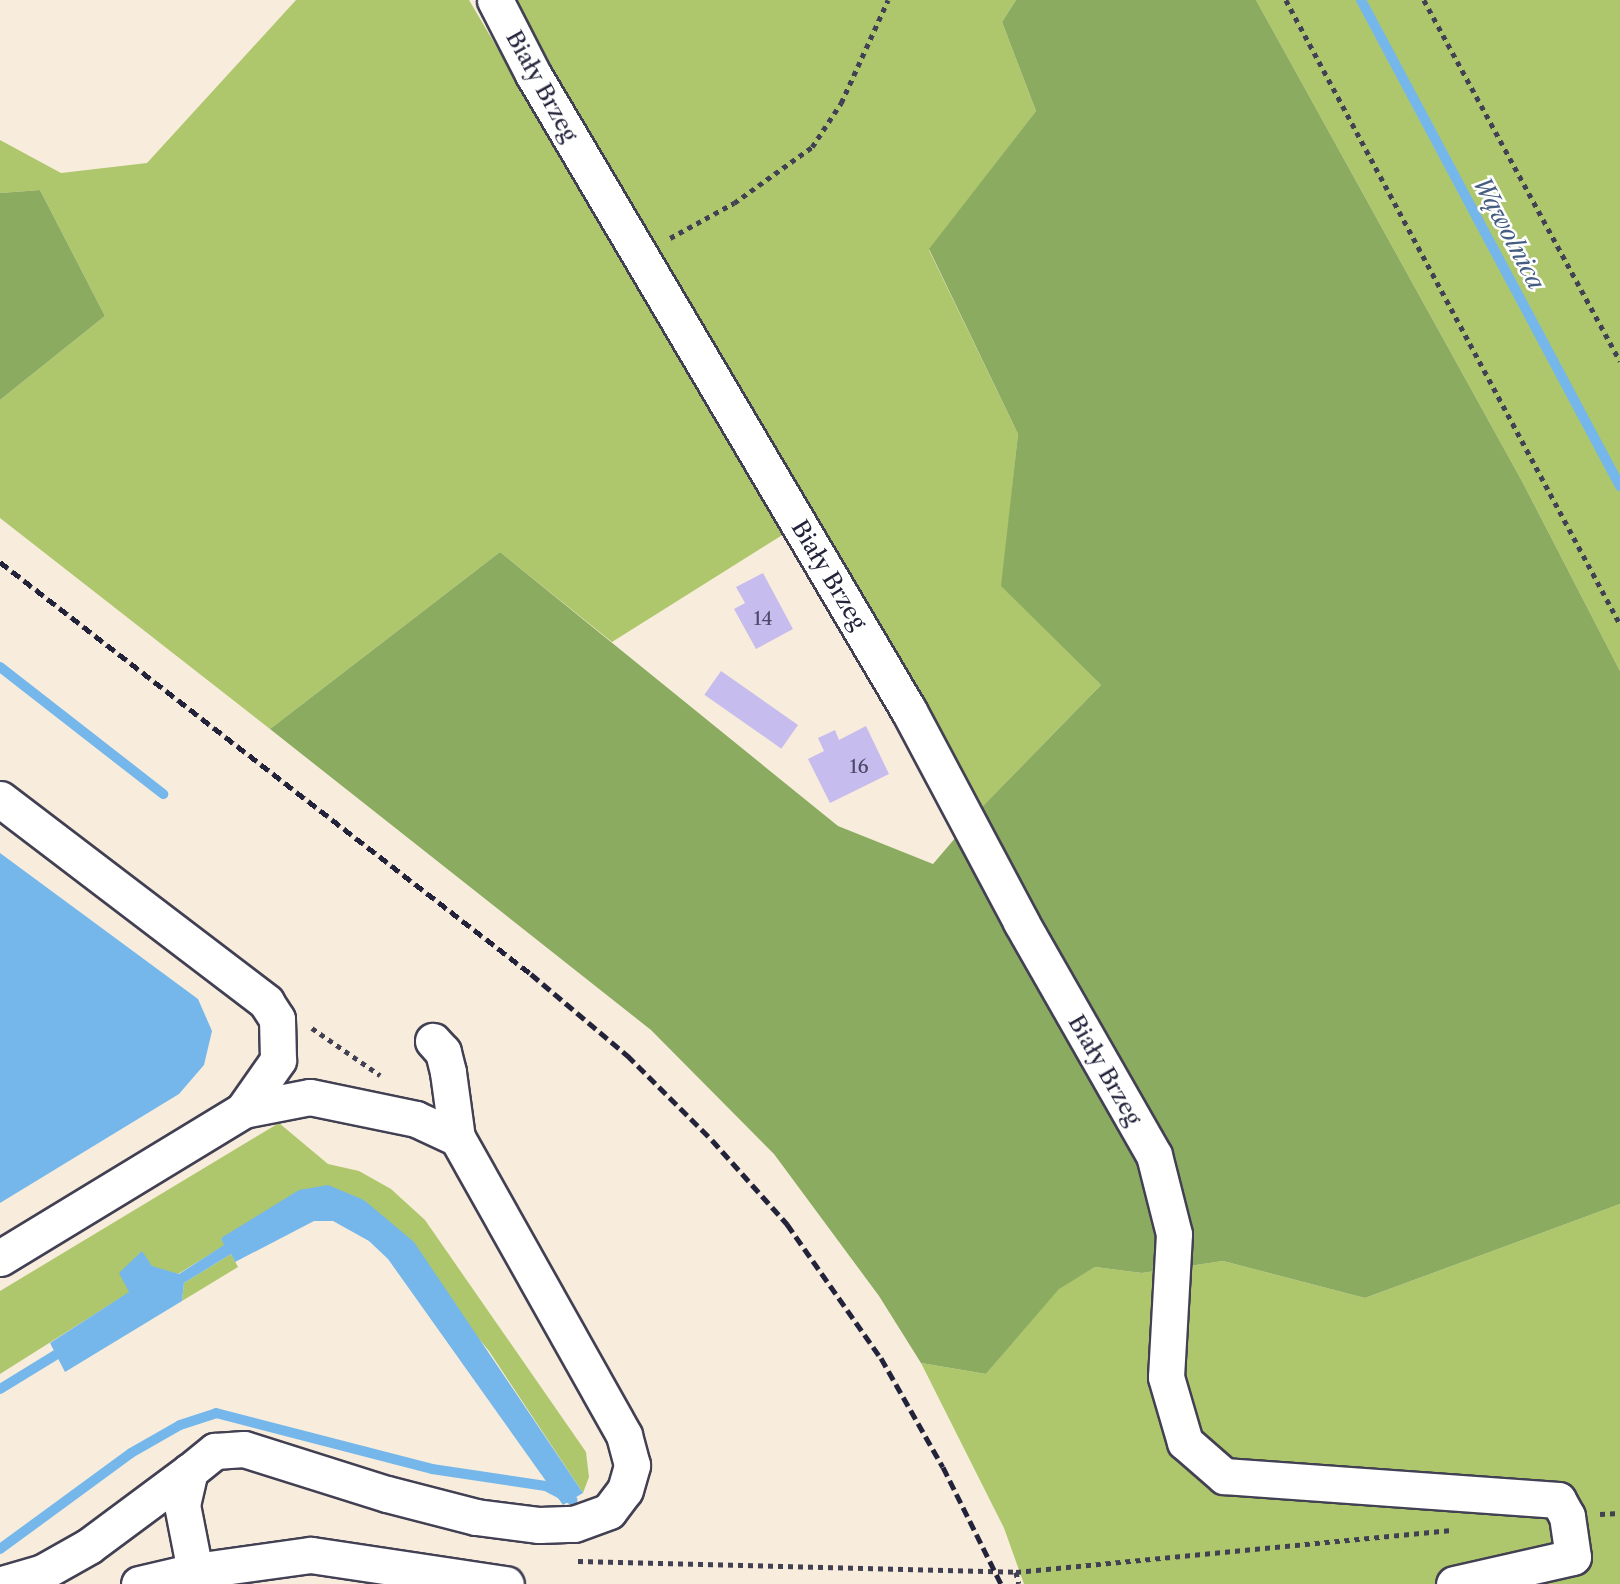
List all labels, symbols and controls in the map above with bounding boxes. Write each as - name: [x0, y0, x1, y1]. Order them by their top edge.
- street label: Biały Brzeg: [500, 25, 584, 147]
- water label: Wąwolnica: [1467, 171, 1551, 295]
- street label: Biały Brzeg: [785, 515, 873, 635]
- house number: 14: [754, 608, 772, 630]
- house number: 16: [849, 756, 869, 778]
- street label: Biały Brzeg: [1062, 1010, 1148, 1130]

